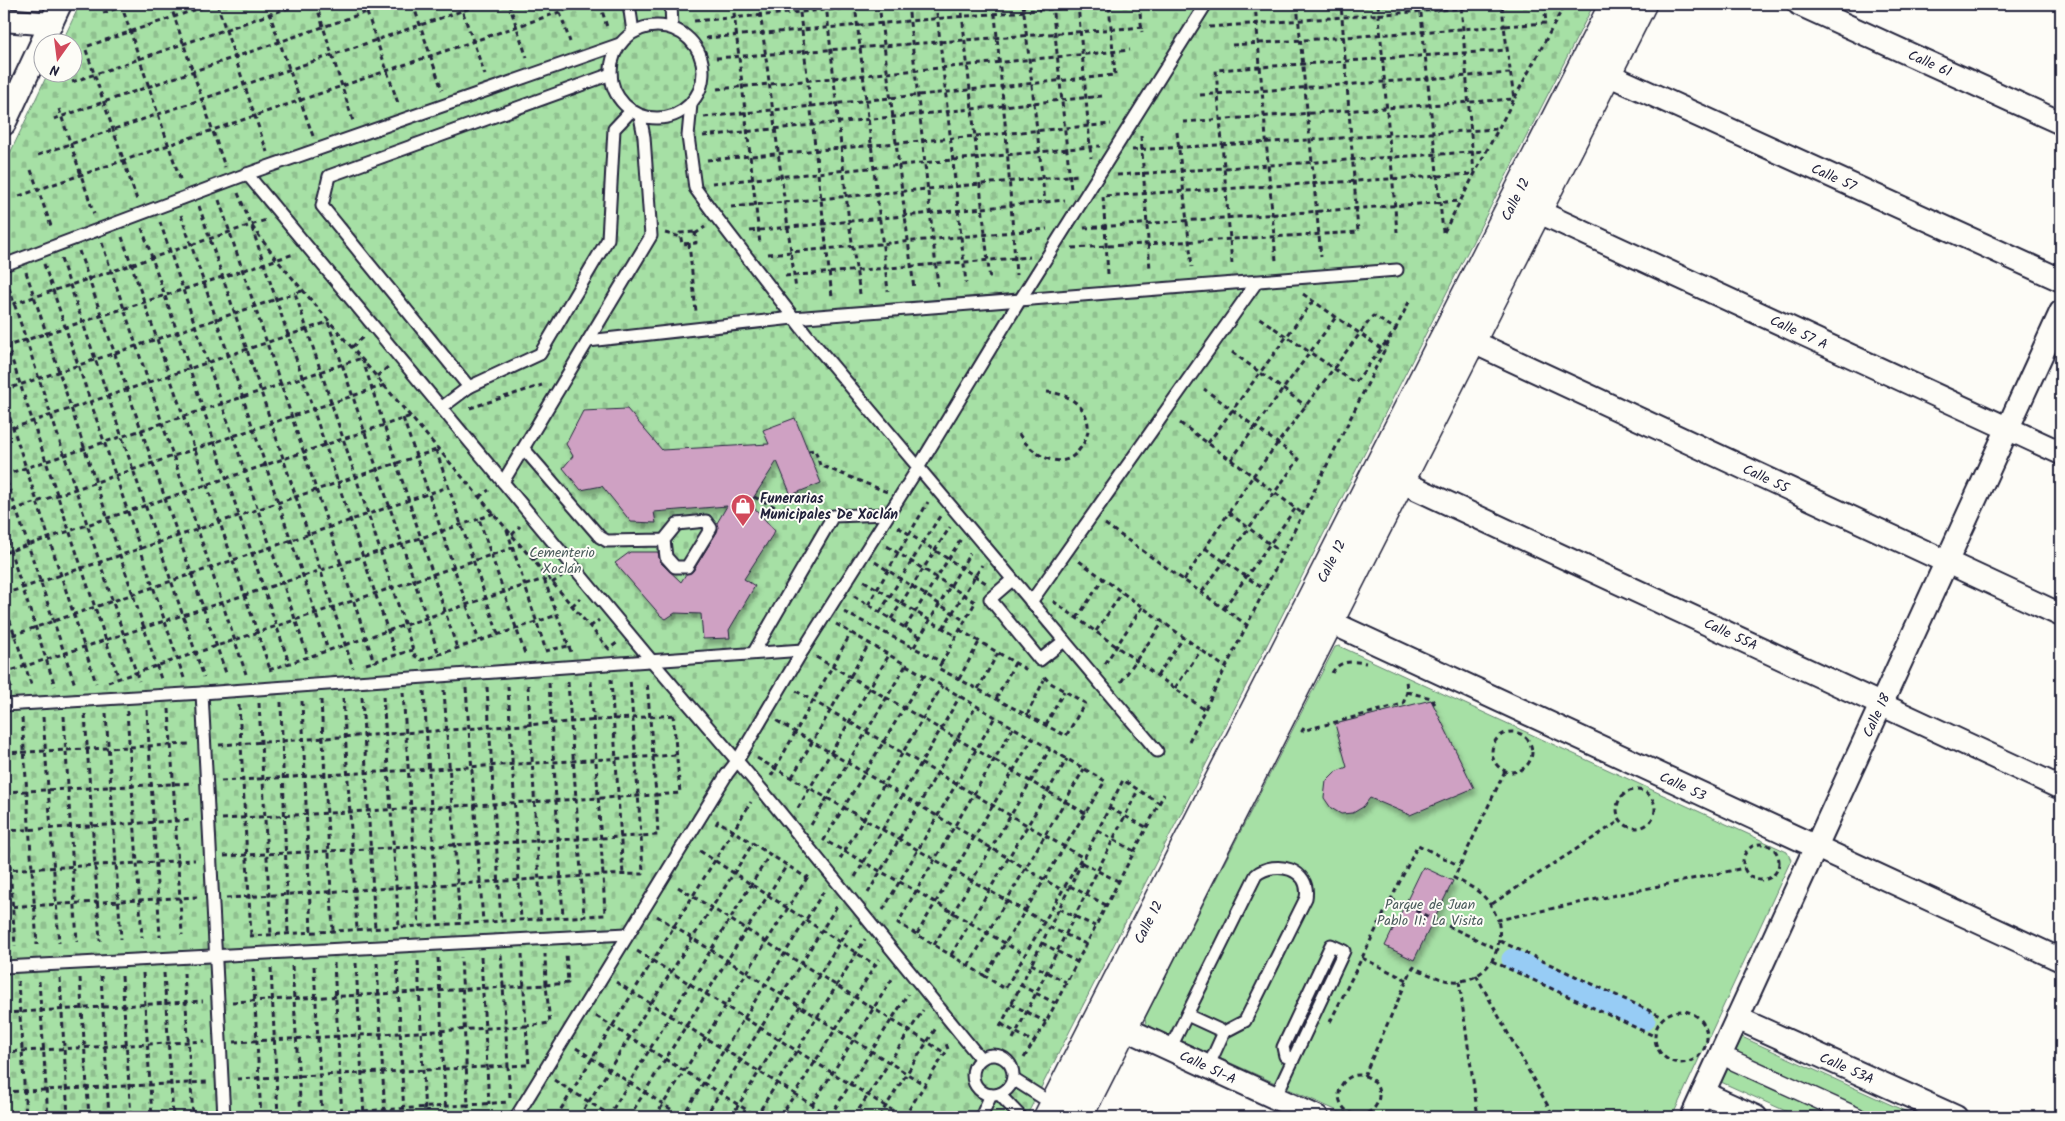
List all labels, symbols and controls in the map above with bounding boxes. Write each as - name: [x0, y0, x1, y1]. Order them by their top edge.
- north arrow: [32, 32, 82, 82]
- street label: Calle 61: [1904, 45, 1955, 83]
- text: N: [48, 58, 62, 81]
- street label: Calle 57: [1807, 158, 1860, 198]
- street label: Calle 12: [1496, 174, 1536, 225]
- street label: Calle 57 A: [1766, 310, 1831, 356]
- street label: Calle 55: [1739, 459, 1794, 500]
- place label: Funerarias Municipales De Xoclán: [760, 488, 898, 526]
- shop icon: Funerarias Municipales De Xoclán: [730, 493, 756, 527]
- street label: Calle 12: [1312, 536, 1352, 587]
- park label: Cementerio Xoclán: [529, 542, 595, 580]
- street label: Calle 55A: [1700, 613, 1761, 657]
- street label: Calle 18: [1857, 689, 1897, 741]
- street label: Calle 53: [1656, 767, 1710, 807]
- park label: Parque de Juan Pablo II: La Visita: [1377, 894, 1483, 932]
- street label: Calle 12: [1129, 897, 1169, 948]
- street label: Calle 51-A: [1175, 1045, 1240, 1091]
- street label: Calle 53A: [1816, 1047, 1877, 1091]

